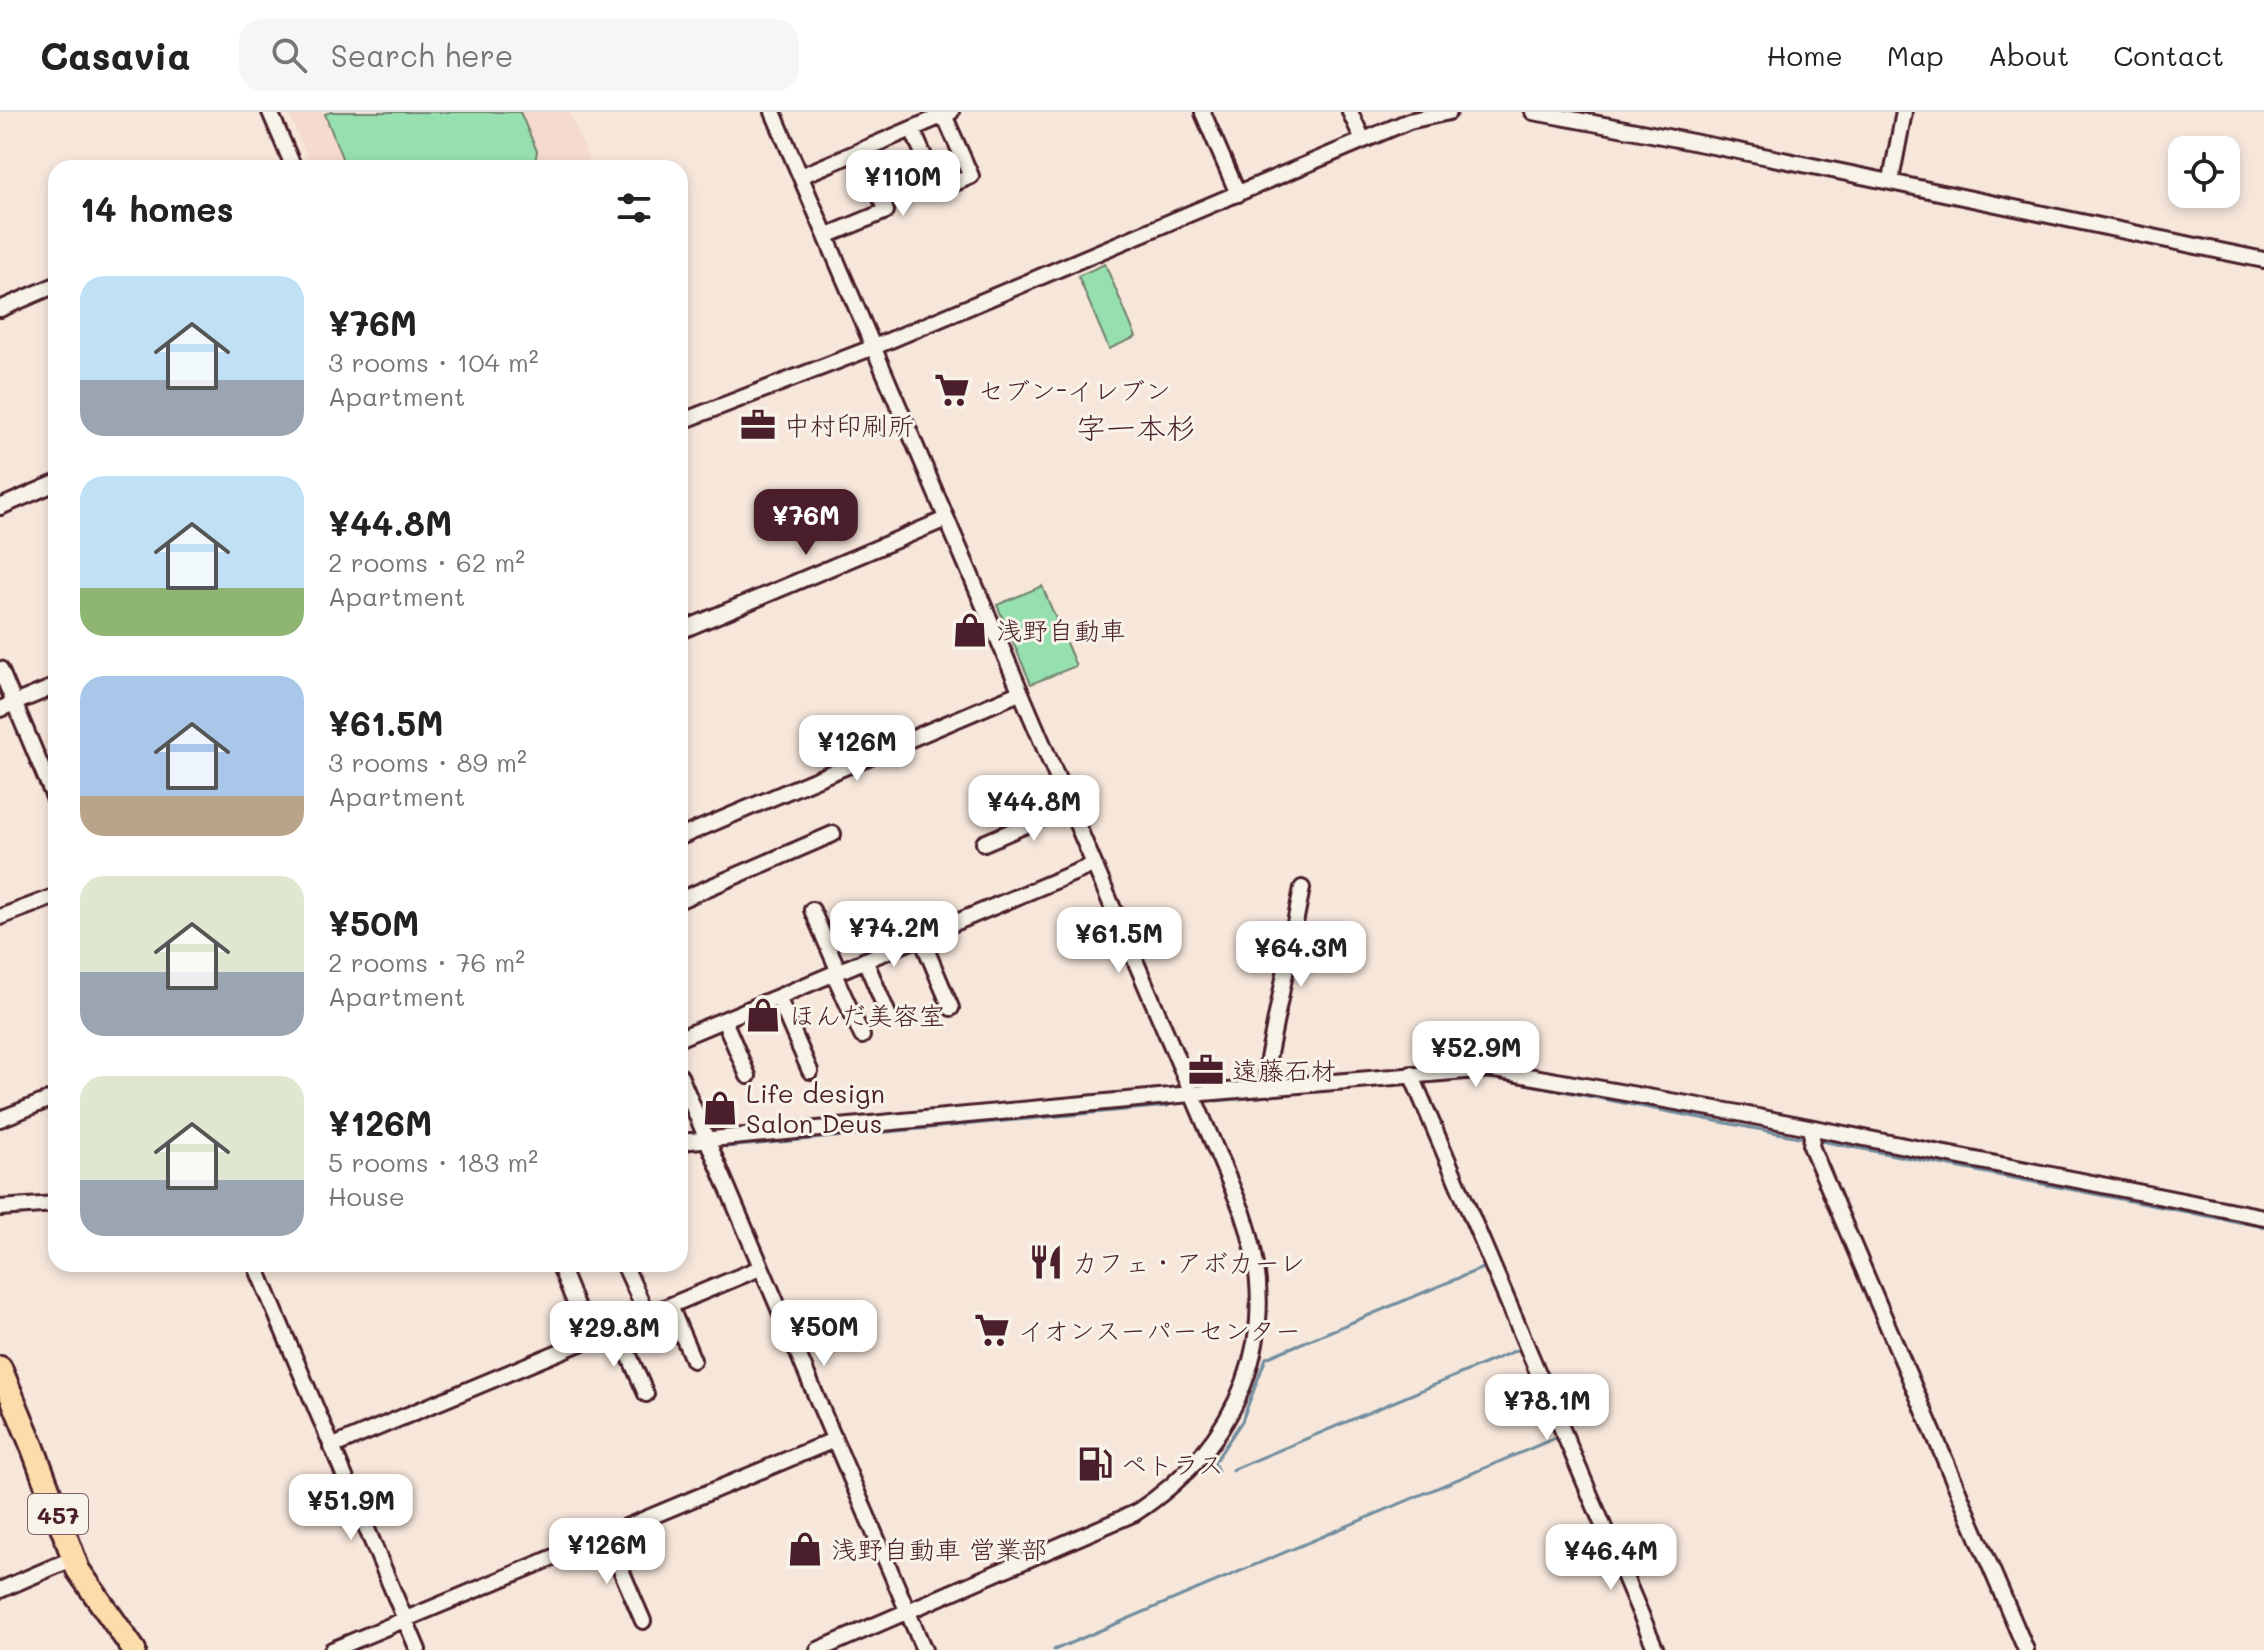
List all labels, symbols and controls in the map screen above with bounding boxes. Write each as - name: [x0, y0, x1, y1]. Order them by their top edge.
- search box: [239, 19, 799, 91]
- text: Casavia: [40, 30, 191, 80]
- icon: search: [267, 33, 311, 77]
- text: Search here: [331, 35, 513, 75]
- text: Home: [1767, 37, 1843, 73]
- text: Map: [1887, 37, 1944, 73]
- text: About: [1988, 37, 2069, 73]
- text: Contact: [2113, 37, 2224, 73]
- map controls: [2168, 136, 2240, 208]
- button: locate: [2168, 136, 2240, 208]
- pin: ¥110M: [847, 150, 959, 218]
- text: ¥110M: [864, 159, 942, 193]
- text: 14 homes: [80, 186, 234, 231]
- icon: filters: [612, 186, 656, 230]
- text: ¥76M: [328, 300, 417, 345]
- icon: home: [144, 308, 240, 404]
- text: 3 rooms · 104 m²: [328, 345, 539, 379]
- supermarket icon: セブン-イレブン: [933, 371, 971, 409]
- place label: セブン-イレブン: [978, 373, 1171, 407]
- text: Apartment: [328, 379, 465, 413]
- office icon: 中村印刷所: [739, 406, 777, 444]
- district label: 字一本杉: [1076, 407, 1196, 447]
- place label: 中村印刷所: [784, 408, 914, 442]
- pin: ¥76M: [759, 489, 853, 557]
- text: ¥76M: [772, 498, 840, 532]
- text: ¥44.8M: [328, 500, 452, 545]
- icon: home: [144, 508, 240, 604]
- text: 2 rooms · 62 m²: [328, 545, 525, 579]
- text: Apartment: [328, 579, 465, 613]
- shop icon: 浅野自動車: [951, 611, 989, 649]
- place label: 浅野自動車: [996, 613, 1126, 647]
- text: ¥61.5M: [328, 700, 444, 745]
- icon: home: [144, 708, 240, 804]
- pin: ¥126M: [801, 715, 913, 783]
- text: ¥126M: [817, 724, 897, 758]
- text: 3 rooms · 89 m²: [328, 745, 527, 779]
- pin: ¥44.8M: [969, 775, 1099, 843]
- text: Apartment: [328, 779, 465, 813]
- text: ¥44.8M: [986, 784, 1082, 818]
- text: ¥50M: [328, 900, 420, 945]
- pin: ¥74.2M: [829, 901, 959, 969]
- pin: ¥61.5M: [1054, 907, 1184, 975]
- icon: home: [144, 908, 240, 1004]
- text: ¥74.2M: [848, 910, 940, 944]
- text: ¥61.5M: [1075, 916, 1163, 950]
- pin: ¥64.3M: [1236, 921, 1366, 989]
- text: ¥64.3M: [1254, 930, 1348, 964]
- text: 2 rooms · 76 m²: [328, 945, 525, 979]
- text: Apartment: [328, 979, 465, 1013]
- shop icon: ほんだ美容室: [744, 996, 782, 1034]
- place label: ほんだ美容室: [789, 998, 945, 1032]
- pin: ¥52.9M: [1411, 1021, 1541, 1089]
- text: ¥52.9M: [1430, 1030, 1522, 1064]
- office icon: 遠藤石材: [1187, 1051, 1225, 1089]
- place label: 遠藤石材: [1232, 1053, 1336, 1087]
- place label: Life design Salon Deus: [746, 1076, 885, 1140]
- shop icon: Life design Salon Deus: [701, 1089, 739, 1127]
- text: ¥126M: [328, 1100, 432, 1145]
- icon: home: [144, 1108, 240, 1204]
- text: 5 rooms · 183 m²: [328, 1145, 538, 1179]
- text: House: [328, 1179, 405, 1213]
- restaurant icon: カフェ・アボカーレ: [1027, 1243, 1065, 1281]
- place label: カフェ・アボカーレ: [1072, 1245, 1305, 1279]
- pin: ¥50M: [777, 1300, 871, 1368]
- pin: ¥29.8M: [549, 1301, 679, 1369]
- text: ¥50M: [789, 1309, 859, 1343]
- text: ¥29.8M: [568, 1310, 660, 1344]
- supermarket icon: イオンスーパーセンター: [973, 1311, 1011, 1349]
- place label: イオンスーパーセンター: [1018, 1313, 1301, 1347]
- pin: ¥78.1M: [1482, 1374, 1612, 1442]
- text: ¥78.1M: [1503, 1383, 1591, 1417]
- fuel station icon: ペトラス: [1076, 1445, 1114, 1483]
- place label: ペトラス: [1121, 1447, 1224, 1481]
- pin: ¥51.9M: [286, 1474, 416, 1542]
- text: ¥51.9M: [307, 1483, 395, 1517]
- road number: 457: [28, 1494, 88, 1534]
- pin: ¥126M: [551, 1518, 663, 1586]
- pin: ¥46.4M: [1546, 1524, 1676, 1592]
- text: ¥126M: [567, 1527, 647, 1561]
- shop icon: 浅野自動車 営業部: [786, 1530, 824, 1568]
- place label: 浅野自動車 営業部: [831, 1532, 1047, 1566]
- text: ¥46.4M: [1564, 1533, 1658, 1567]

